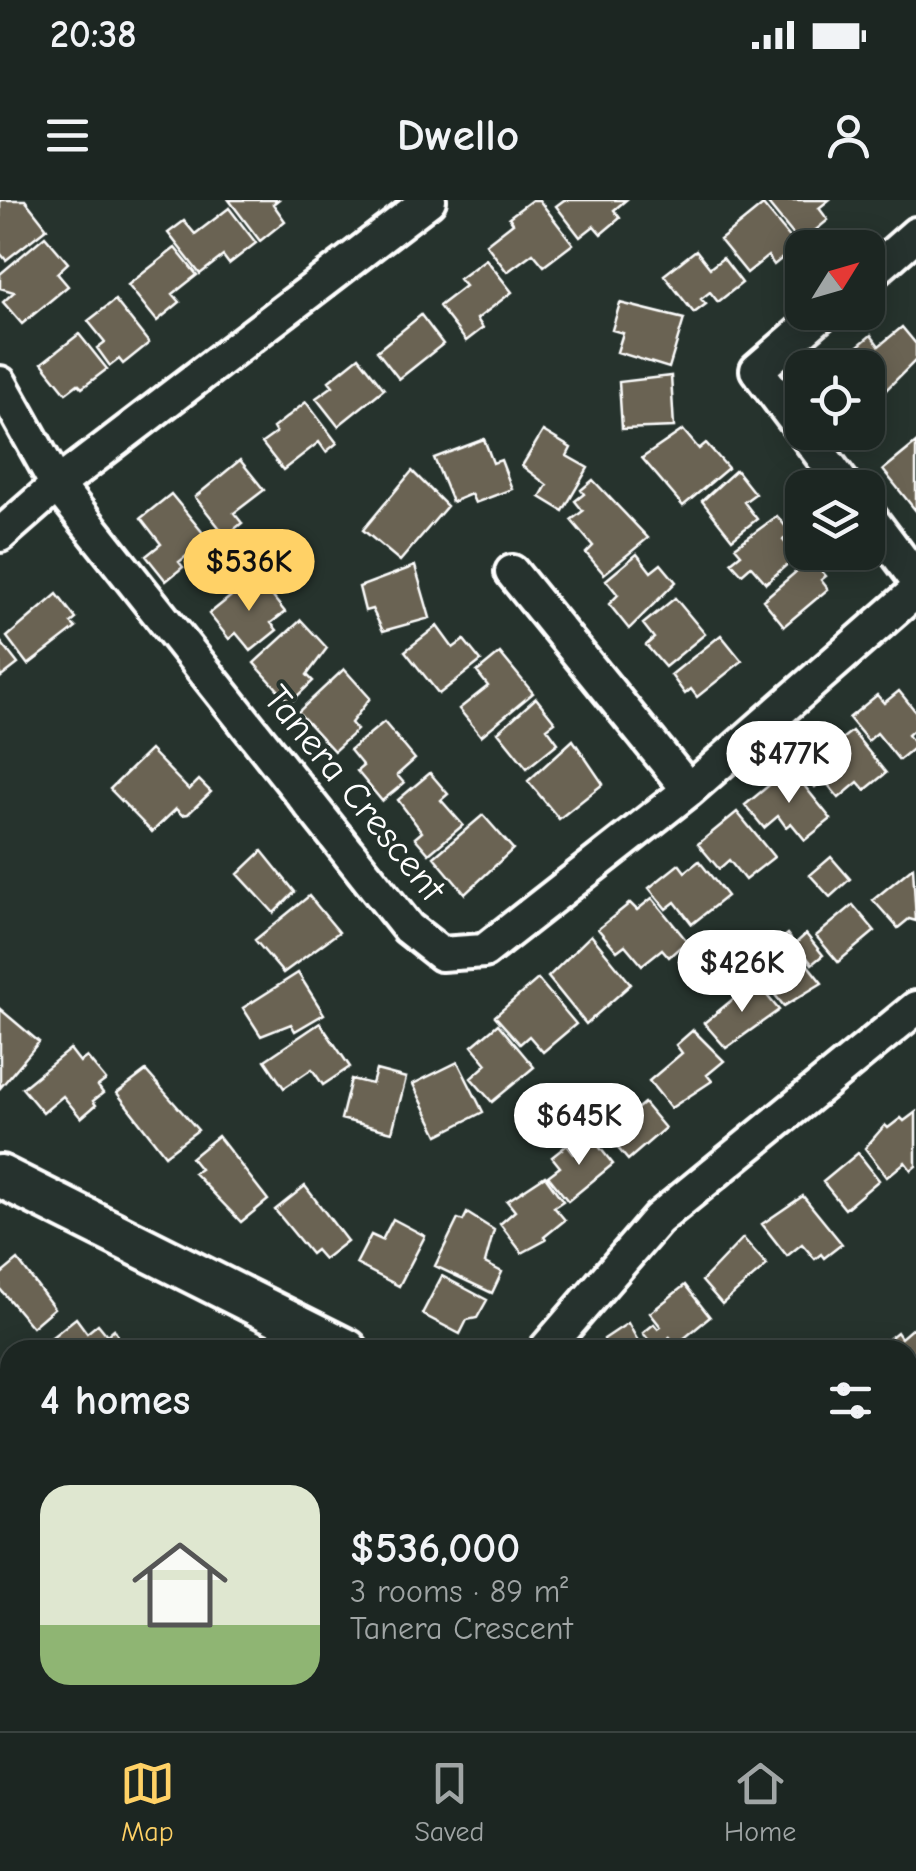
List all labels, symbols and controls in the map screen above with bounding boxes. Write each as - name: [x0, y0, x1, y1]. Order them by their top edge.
- text: 20:38: [50, 13, 137, 57]
- icon: menu: [40, 108, 95, 163]
- icon: person: [821, 108, 876, 163]
- text: Dwello: [397, 109, 519, 161]
- north arrow: [785, 230, 885, 330]
- map controls: [785, 230, 885, 570]
- button: locate: [785, 350, 885, 450]
- button: layers: [785, 470, 885, 570]
- pin: $536K: [179, 529, 319, 614]
- text: $536K: [206, 543, 292, 580]
- street label: Tanera Crescent: [254, 677, 455, 911]
- pin: $477K: [719, 721, 859, 806]
- text: $477K: [748, 735, 830, 772]
- pin: $426K: [672, 930, 812, 1015]
- text: $426K: [700, 944, 784, 981]
- pin: $645K: [509, 1083, 649, 1168]
- text: $645K: [536, 1097, 622, 1134]
- icon: filters: [823, 1373, 878, 1428]
- text: 4 homes: [40, 1376, 190, 1425]
- text: $536,000: [350, 1524, 520, 1573]
- icon: home: [120, 1525, 240, 1645]
- text: 3 rooms · 89 m²: [350, 1573, 568, 1610]
- text: Tanera Crescent: [350, 1610, 573, 1647]
- tab: Map: [120, 1756, 175, 1848]
- tab: Saved: [414, 1756, 484, 1848]
- tab: Home: [724, 1756, 796, 1848]

